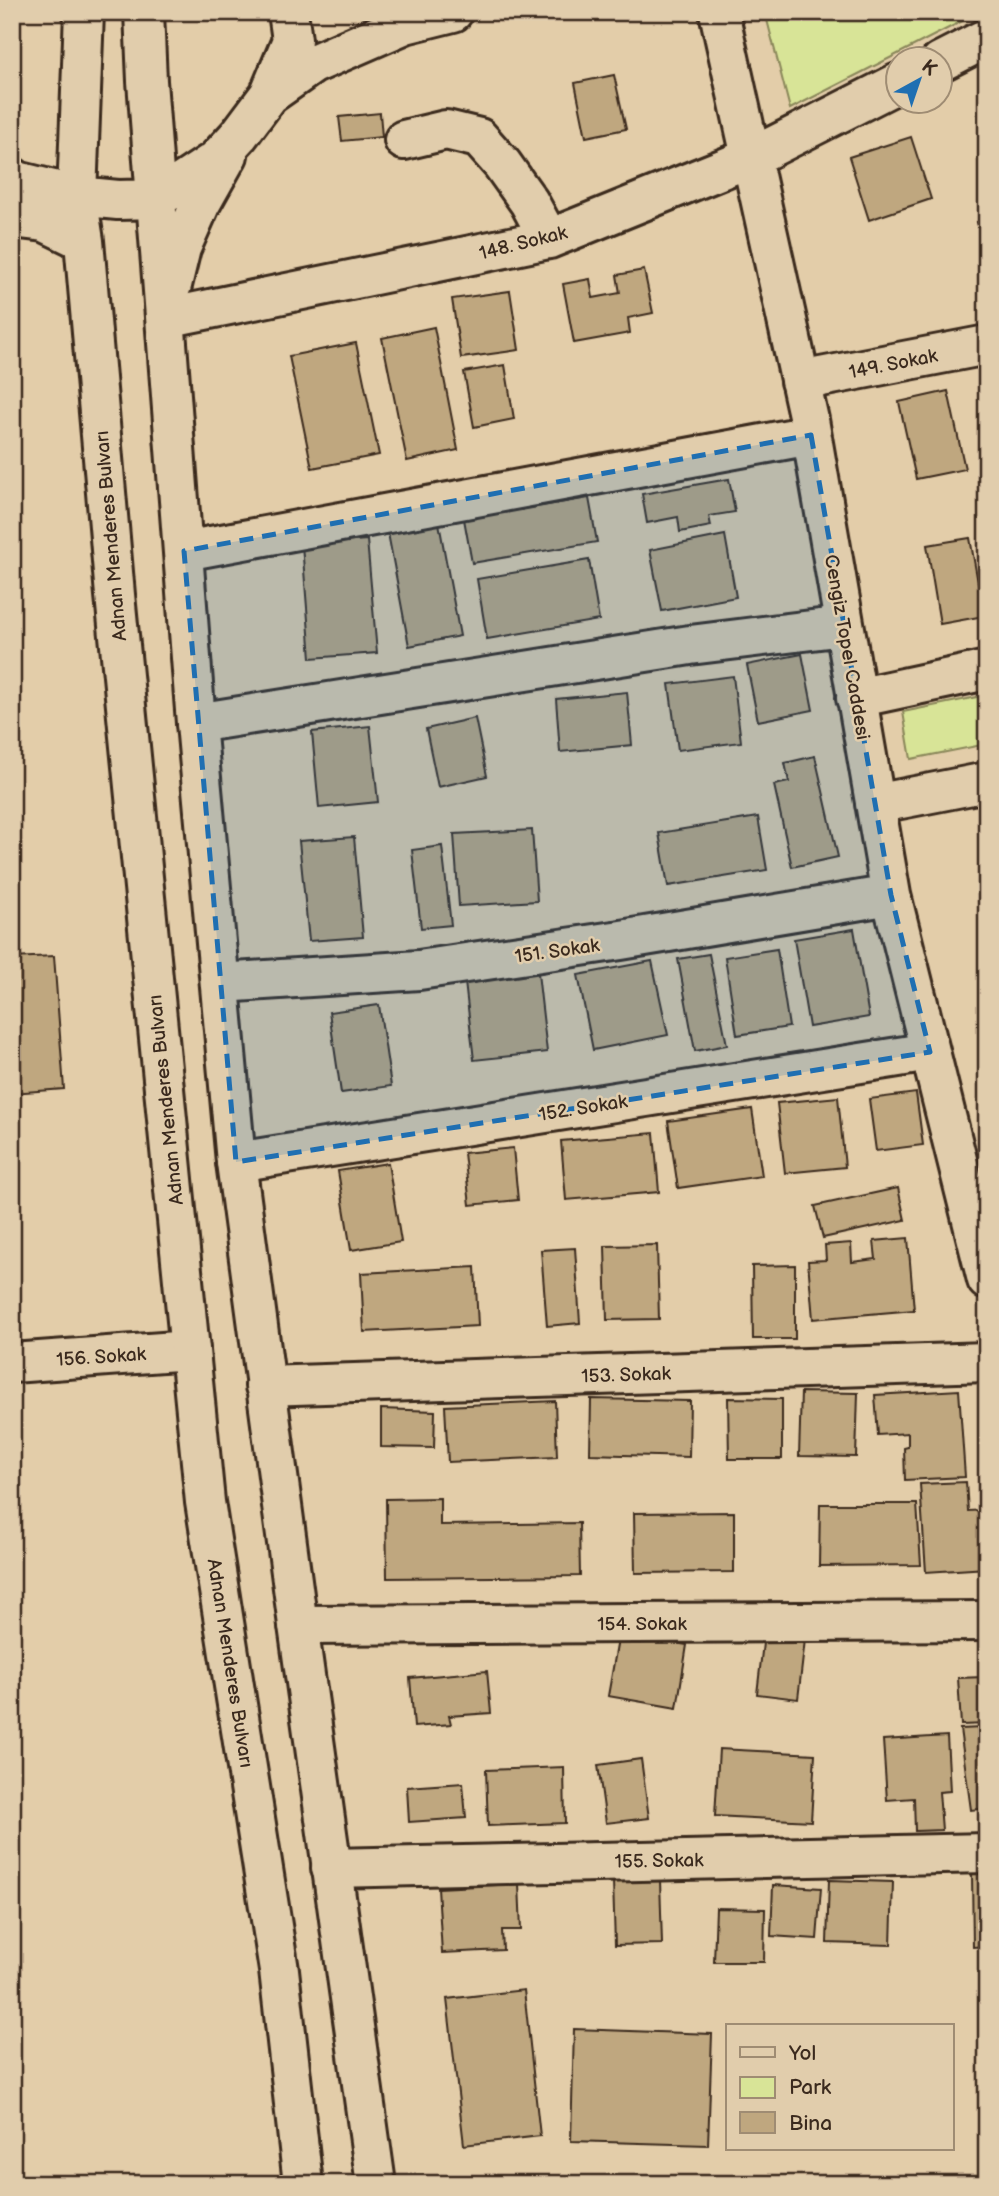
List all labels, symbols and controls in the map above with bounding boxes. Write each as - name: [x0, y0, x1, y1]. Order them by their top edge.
- north arrow: [884, 46, 954, 116]
- text: K: [917, 55, 941, 81]
- street label: 148. Sokak: [477, 221, 570, 265]
- street label: 149. Sokak: [847, 344, 940, 384]
- street label: Adnan Menderes Bulvarı: [91, 430, 132, 642]
- street label: Cengiz Topel Caddesi: [819, 553, 874, 742]
- street label: 151. Sokak: [513, 934, 602, 969]
- street label: Adnan Menderes Bulvarı: [144, 994, 189, 1206]
- street label: 152. Sokak: [537, 1090, 630, 1127]
- street label: 156. Sokak: [56, 1343, 147, 1372]
- street label: 153. Sokak: [581, 1362, 672, 1389]
- street label: Adnan Menderes Bulvarı: [202, 1557, 257, 1769]
- street label: 154. Sokak: [597, 1613, 688, 1636]
- street label: 155. Sokak: [614, 1849, 704, 1874]
- legend: [726, 2024, 954, 2150]
- text: Yol: [788, 2041, 816, 2066]
- text: Park: [789, 2075, 832, 2100]
- text: Bina: [789, 2111, 832, 2136]

